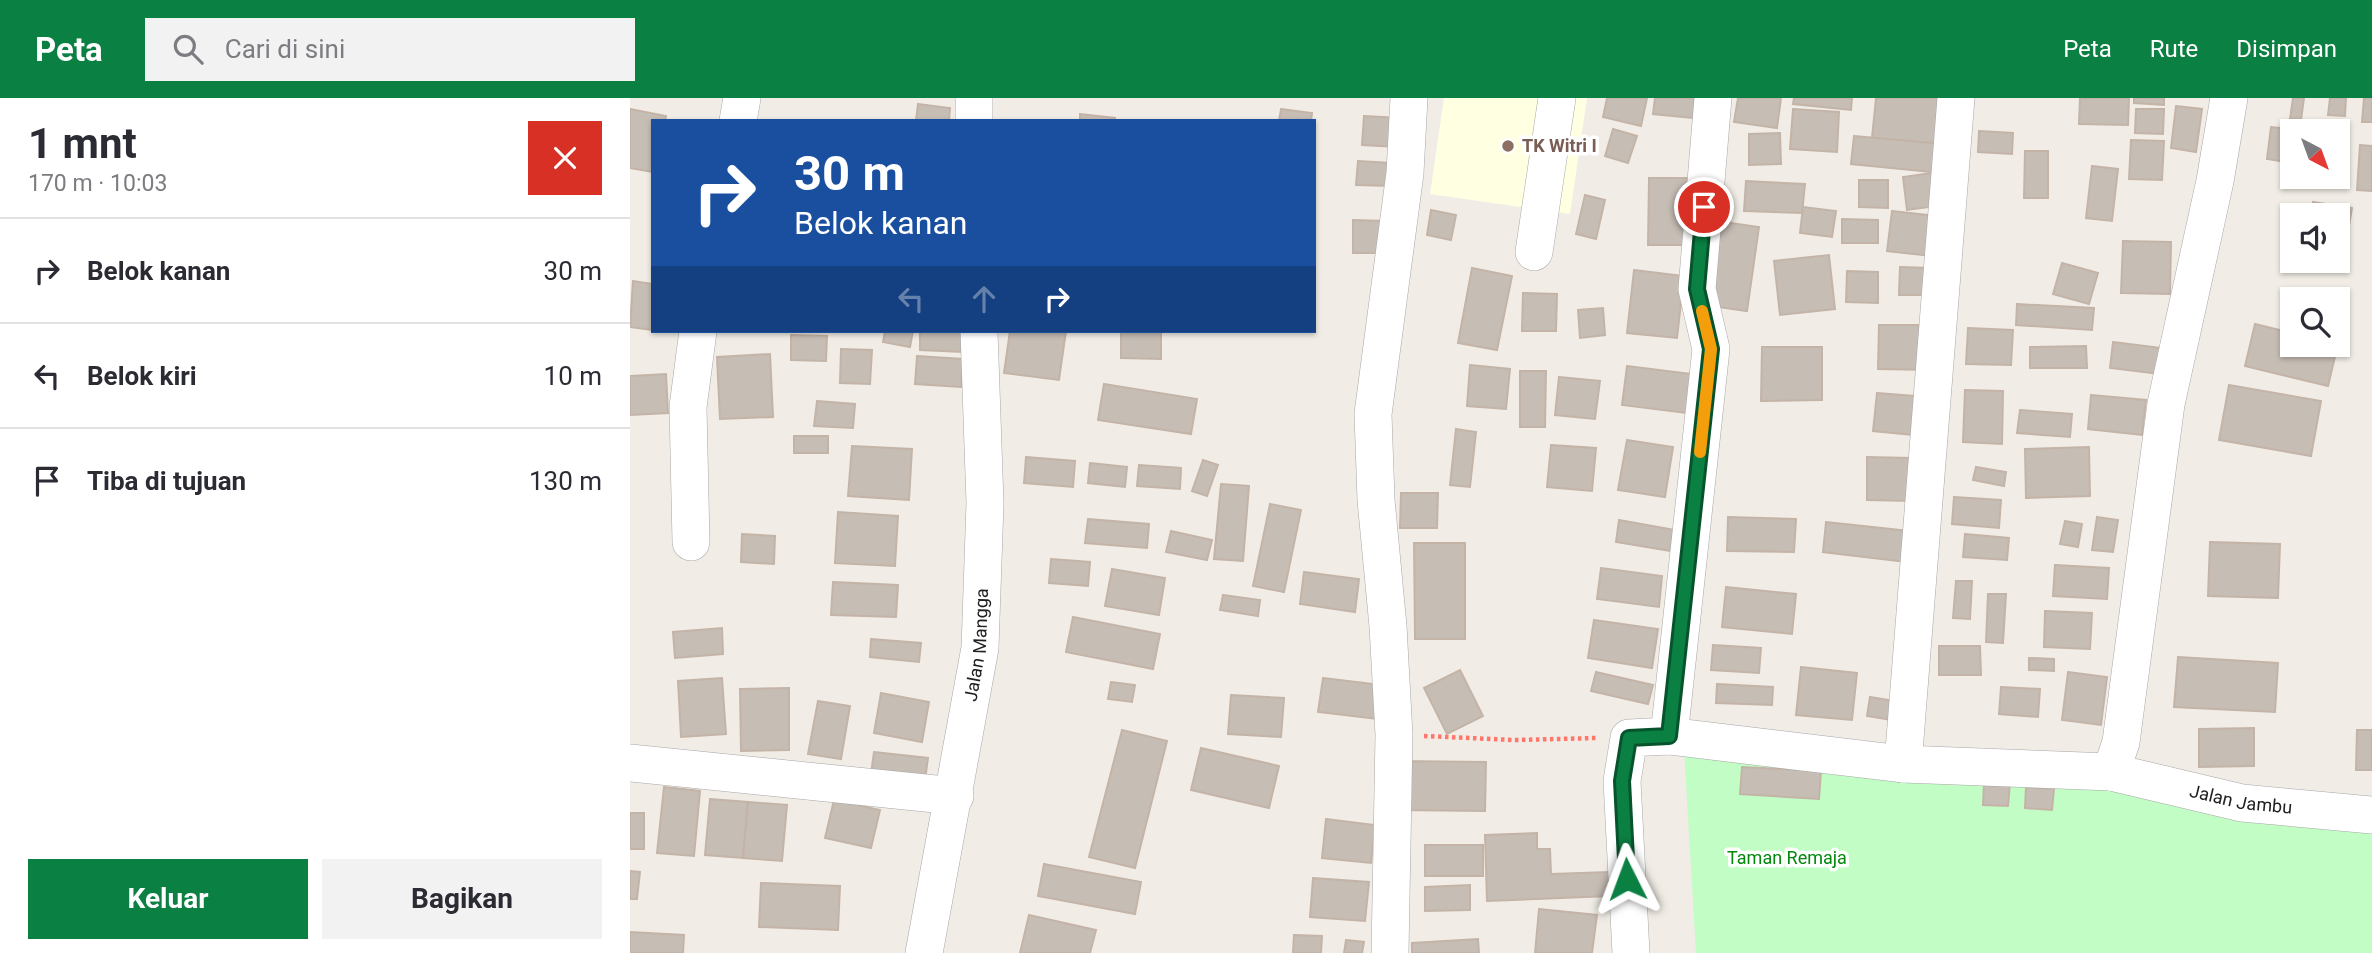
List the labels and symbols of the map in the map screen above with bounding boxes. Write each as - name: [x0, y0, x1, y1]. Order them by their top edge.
- north arrow: [2280, 119, 2350, 189]
- place label: TK Witri I: [1522, 135, 1597, 156]
- marker: TK Witri I: [1500, 138, 1516, 154]
- pin: [1674, 177, 1734, 237]
- street label: Jalan Mangga: [959, 588, 992, 703]
- street label: Jalan Jambu: [2188, 780, 2293, 818]
- position arrow: [1590, 842, 1664, 916]
- park label: Taman Remaja: [1727, 847, 1847, 868]

